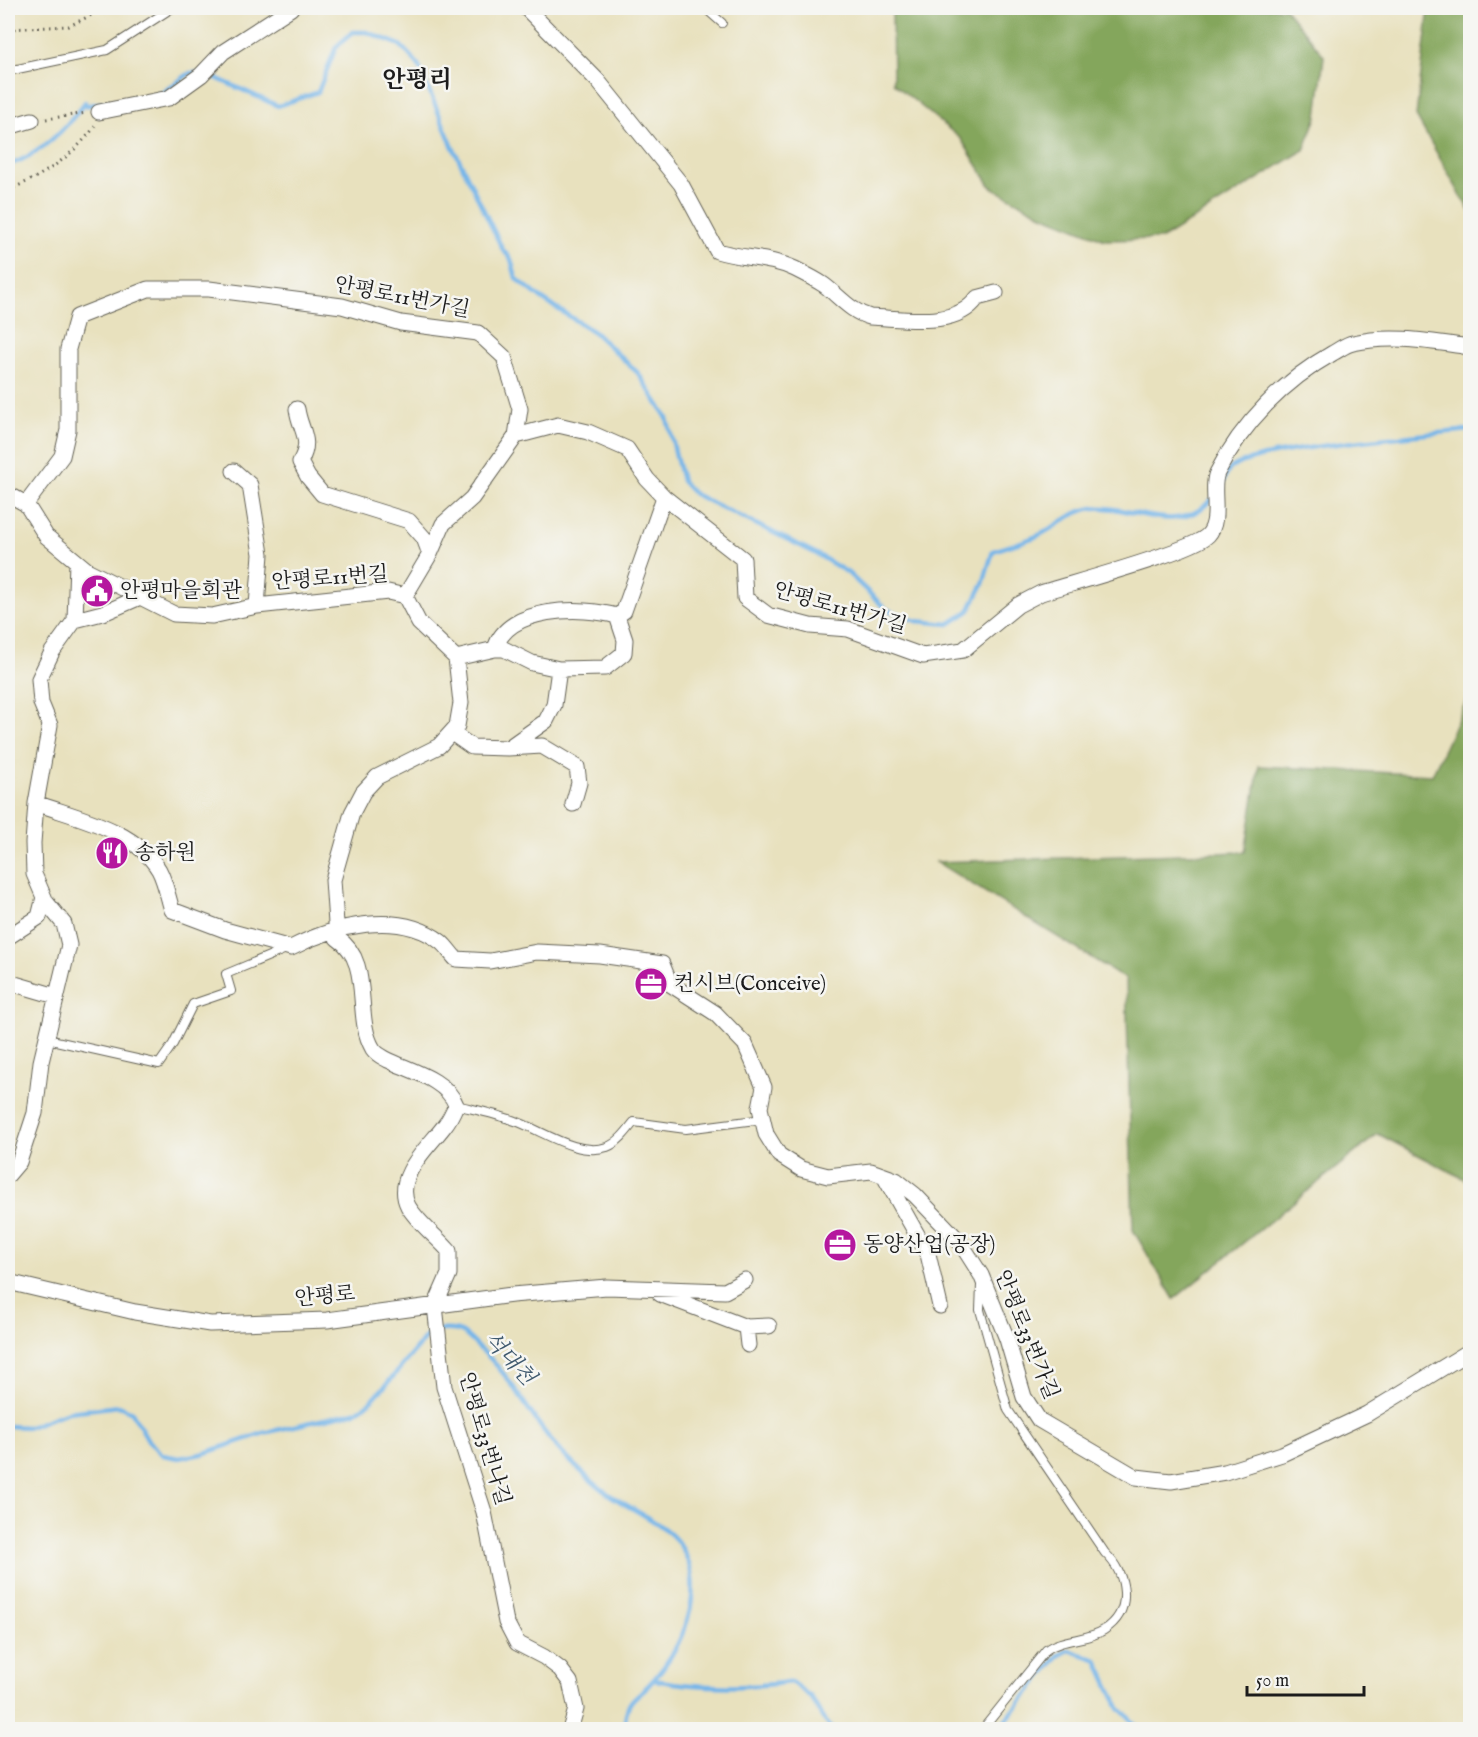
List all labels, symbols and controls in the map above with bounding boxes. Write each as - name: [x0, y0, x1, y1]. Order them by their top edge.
- district label: 안평리: [382, 65, 452, 96]
- street label: 안평로11번가길: [332, 272, 472, 324]
- street label: 안평로11번길: [271, 561, 389, 597]
- public building icon: 안평마을회관: [79, 573, 115, 609]
- street label: 안평로11번가길: [770, 577, 910, 641]
- place label: 안평마을회관: [120, 578, 242, 605]
- restaurant icon: 송하원: [94, 835, 130, 871]
- place label: 송하원: [135, 840, 196, 867]
- office icon: 컨시브(Conceive): [633, 966, 669, 1002]
- place label: 컨시브(Conceive): [674, 971, 826, 998]
- office icon: 동양산업(공장): [822, 1227, 858, 1263]
- place label: 동양산업(공장): [863, 1232, 995, 1259]
- street label: 안평로33번가길: [988, 1266, 1064, 1404]
- street label: 안평로: [294, 1281, 356, 1313]
- water label: 석대천: [477, 1326, 542, 1393]
- street label: 안평로33번나길: [452, 1369, 516, 1509]
- scale bar: [1247, 1659, 1364, 1697]
- text: 50 m: [1256, 1670, 1289, 1693]

